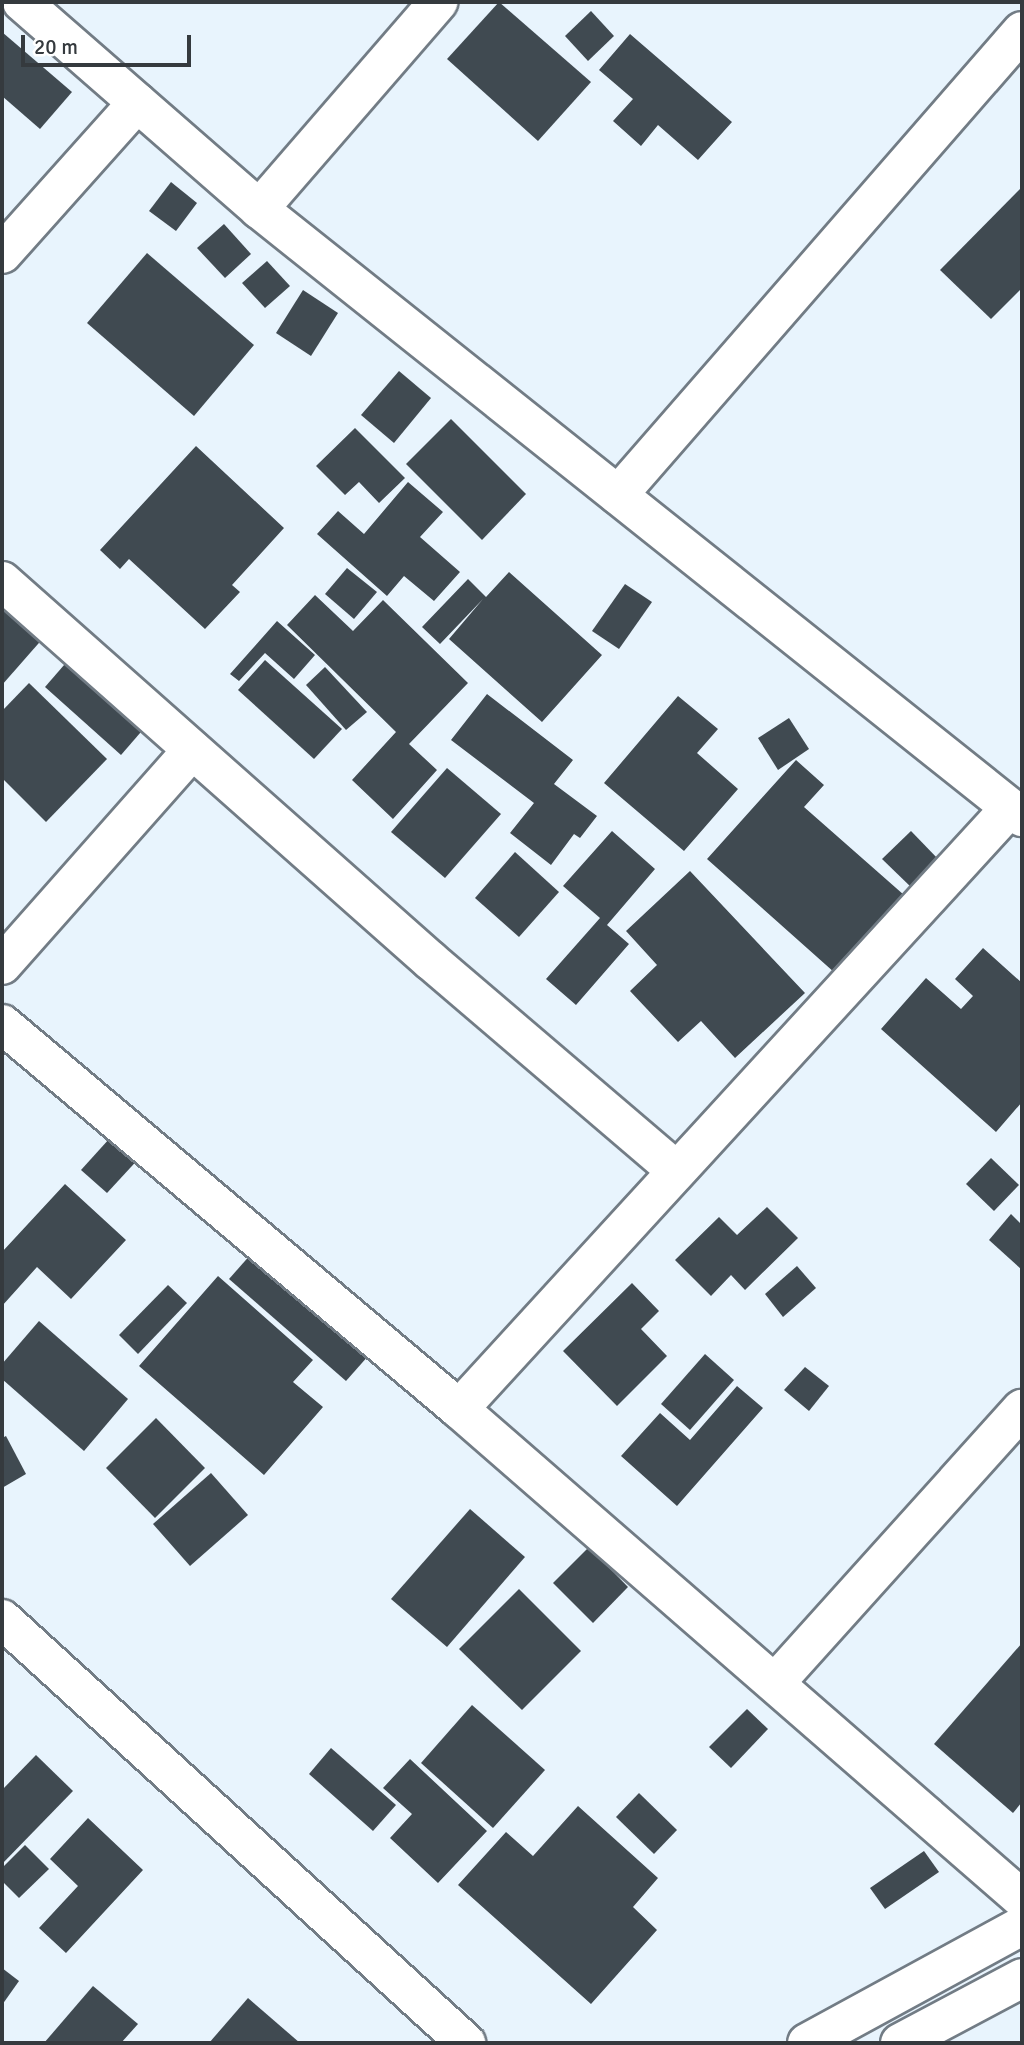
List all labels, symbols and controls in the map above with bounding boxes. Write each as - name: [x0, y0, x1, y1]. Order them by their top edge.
- scale bar: [24, 21, 194, 65]
- text: 20 m: [34, 34, 78, 60]

